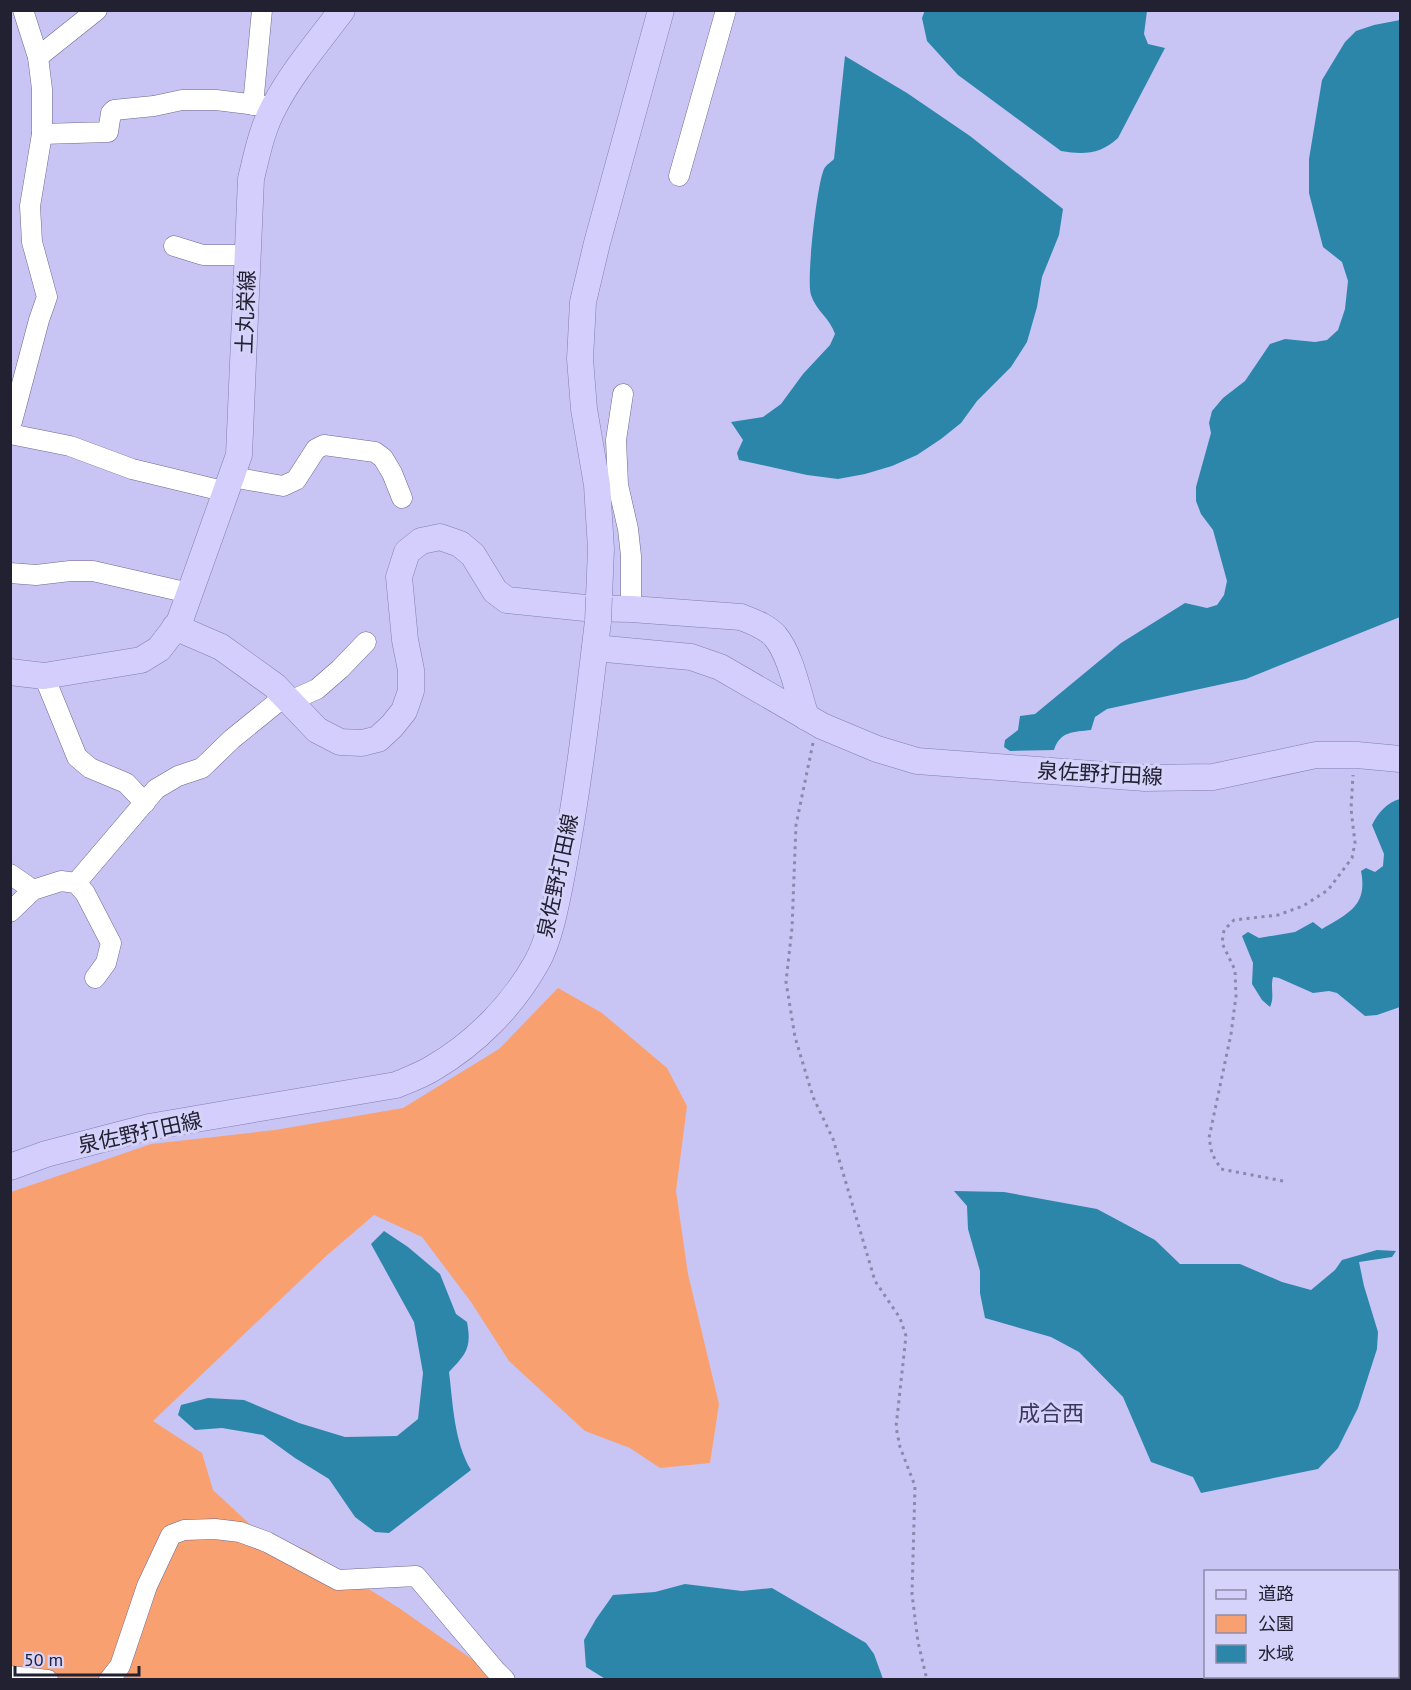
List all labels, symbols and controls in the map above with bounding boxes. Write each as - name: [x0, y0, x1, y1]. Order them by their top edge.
- street label: 土丸栄線: [231, 270, 260, 354]
- street label: 泉佐野打田線: [1036, 757, 1164, 790]
- street label: 泉佐野打田線: [531, 811, 584, 940]
- street label: 泉佐野打田線: [75, 1106, 204, 1159]
- district label: 成合西: [1018, 1399, 1084, 1427]
- legend: [1204, 1570, 1399, 1678]
- text: 道路: [1258, 1582, 1294, 1605]
- text: 公園: [1258, 1612, 1294, 1635]
- scale bar: [15, 1639, 140, 1677]
- text: 水域: [1258, 1642, 1294, 1665]
- text: 50 m: [24, 1648, 63, 1671]

